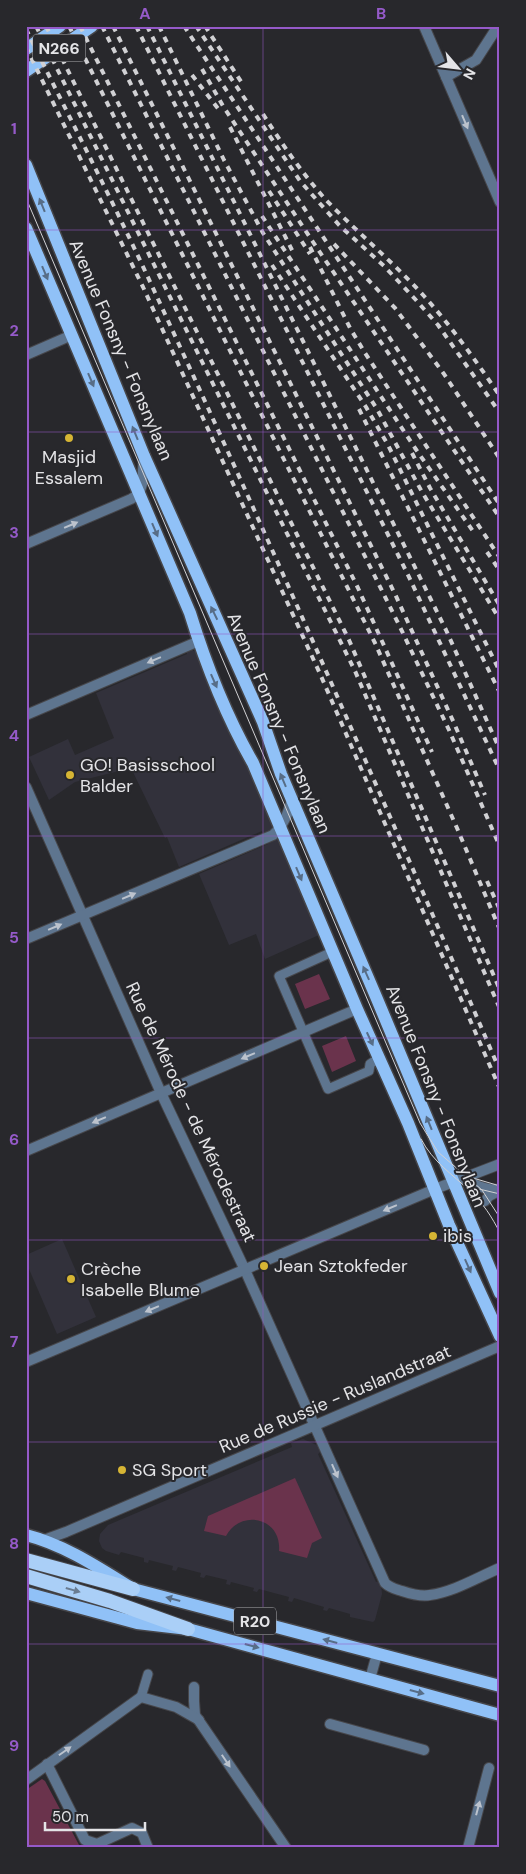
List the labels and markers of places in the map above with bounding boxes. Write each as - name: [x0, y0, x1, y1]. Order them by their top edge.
- marker: Masjid Essalem: [63, 432, 75, 444]
- place label: Masjid Essalem: [35, 445, 103, 490]
- place label: GO! Basisschool Balder: [80, 753, 215, 798]
- marker: GO! Basisschool Balder: [64, 769, 76, 781]
- place label: ibis: [443, 1224, 472, 1248]
- marker: ibis: [427, 1230, 439, 1242]
- place label: Jean Sztokfeder: [274, 1254, 408, 1278]
- place label: Crèche Isabelle Blume: [81, 1257, 200, 1302]
- marker: Jean Sztokfeder: [258, 1260, 270, 1272]
- marker: Crèche Isabelle Blume: [65, 1273, 77, 1285]
- place label: SG Sport: [132, 1458, 207, 1482]
- marker: SG Sport: [116, 1464, 128, 1476]

